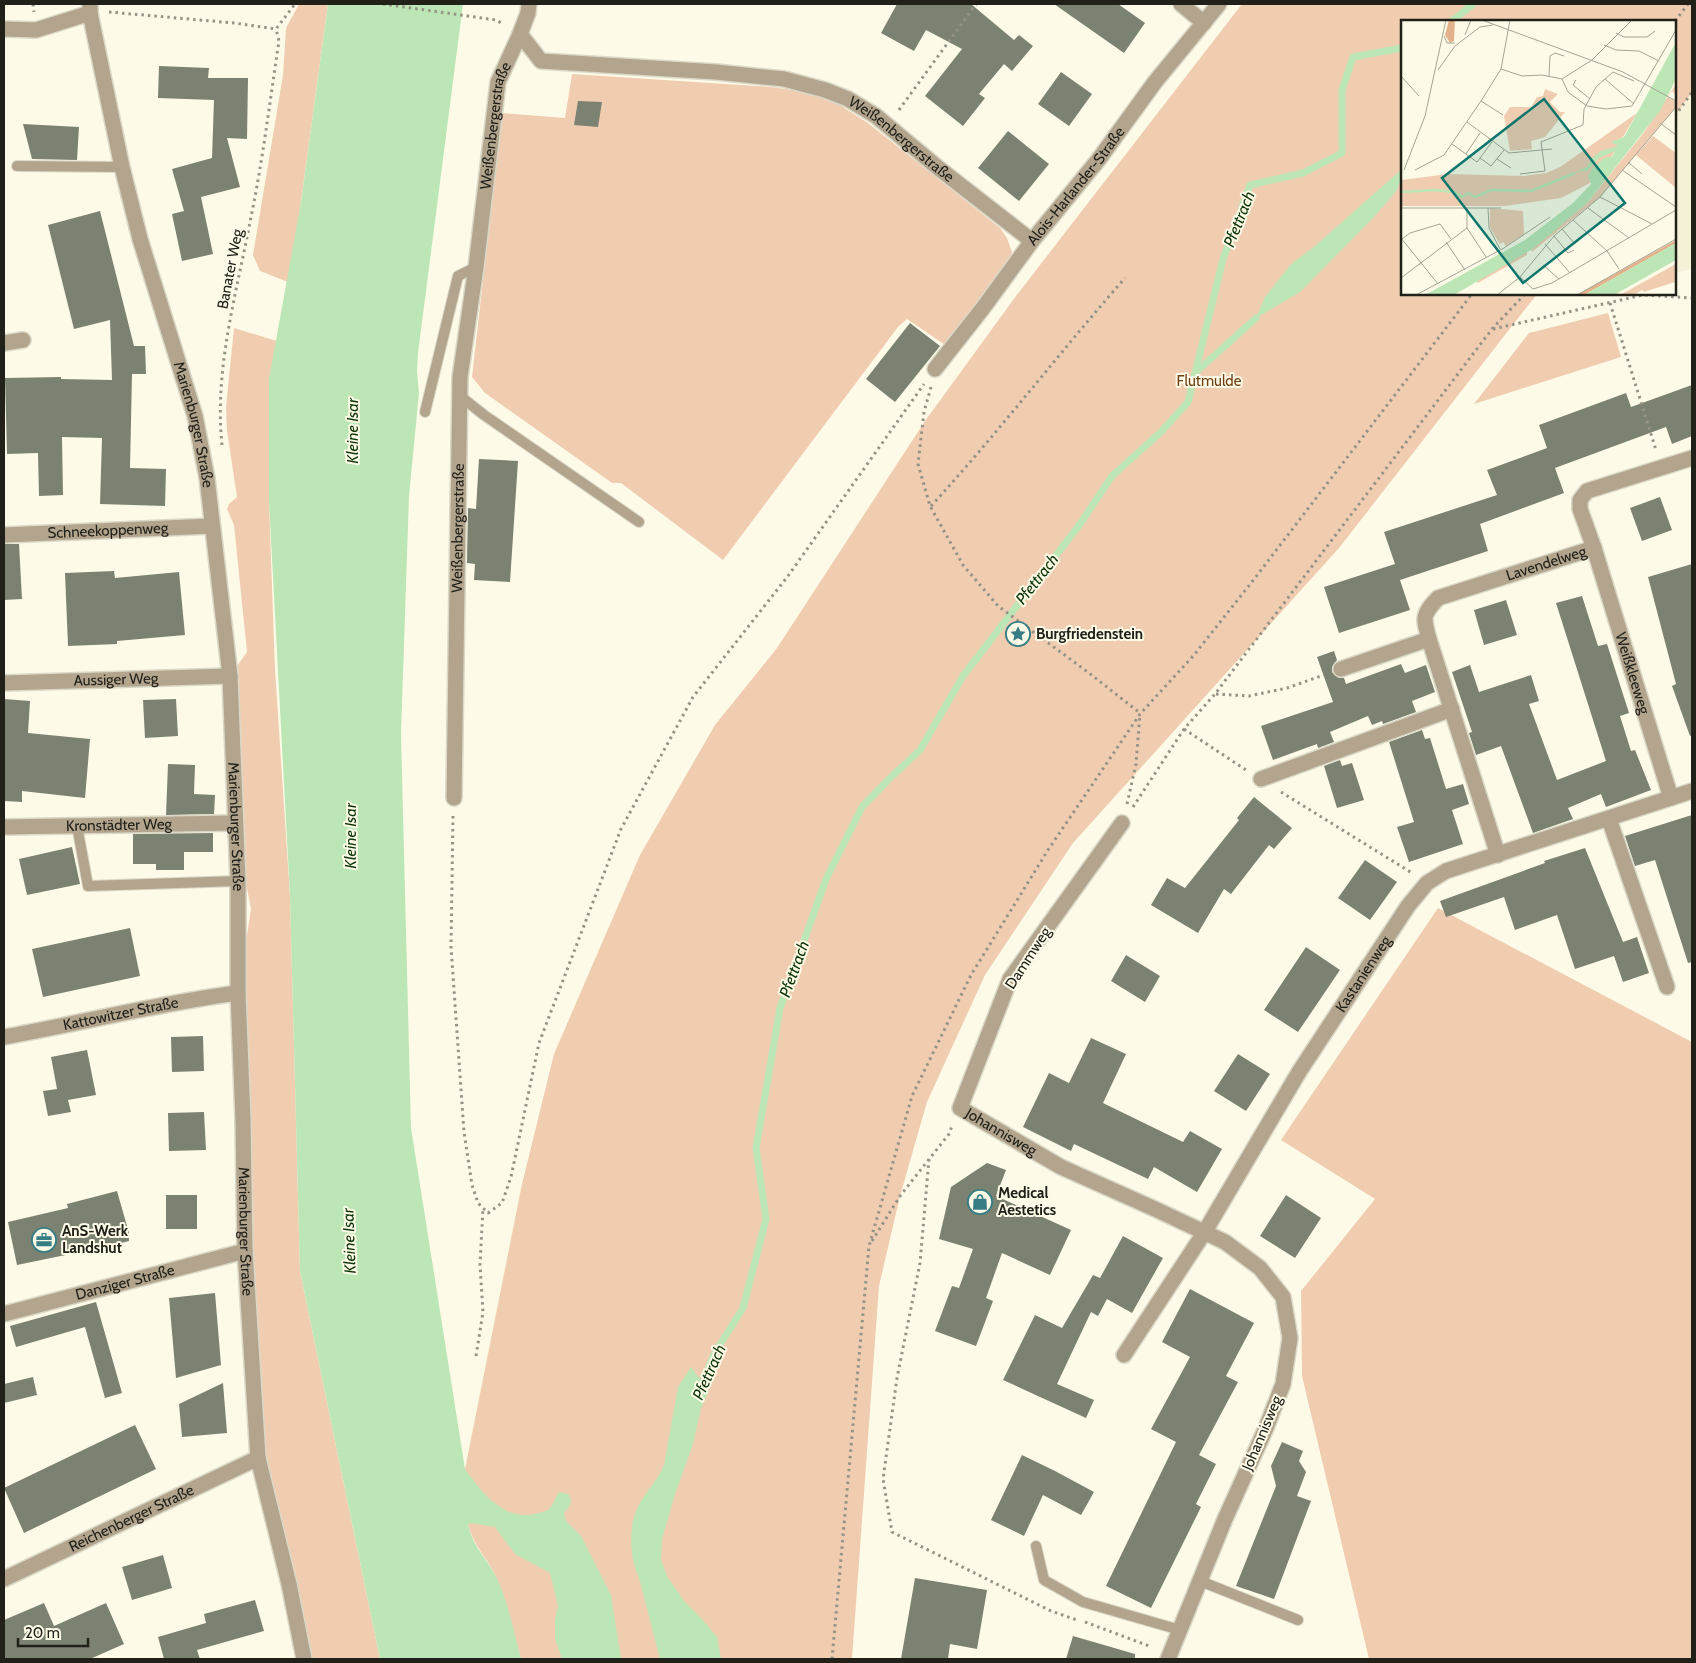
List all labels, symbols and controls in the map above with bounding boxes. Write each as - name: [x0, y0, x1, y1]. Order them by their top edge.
- inset map: [1401, 20, 1676, 295]
- street label: Weißenbergerstraße: [476, 59, 515, 190]
- street label: Weißenbergerstraße: [845, 93, 958, 186]
- street label: Alois-Harlander-Straße: [1023, 123, 1129, 249]
- water label: Pfettrach: [1219, 188, 1259, 250]
- street label: Banater Weg: [213, 227, 247, 311]
- street label: Marienburger Straße: [170, 359, 217, 489]
- park label: Flutmulde: [1177, 372, 1242, 390]
- water label: Kleine Isar: [343, 397, 362, 464]
- street label: Weißenbergerstraße: [448, 463, 468, 593]
- street label: Schneekoppenweg: [47, 519, 169, 542]
- street label: Lavendelweg: [1504, 542, 1589, 585]
- water label: Pfettrach: [1011, 550, 1063, 608]
- place icon: Burgfriedenstein: [1005, 621, 1031, 647]
- place label: Burgfriedenstein: [1036, 625, 1143, 643]
- street label: Weißkleeweg: [1611, 630, 1654, 717]
- street label: Aussiger Weg: [73, 669, 159, 690]
- street label: Marienburger Straße: [224, 762, 247, 891]
- water label: Kleine Isar: [341, 802, 360, 869]
- street label: Kronstädter Weg: [66, 815, 173, 835]
- street label: Dammweg: [1001, 923, 1055, 992]
- street label: Kastanienweg: [1332, 932, 1395, 1016]
- water label: Pfettrach: [775, 938, 813, 1000]
- street label: Kattowitzer Straße: [61, 993, 180, 1034]
- street label: Johannisweg: [961, 1104, 1040, 1160]
- street label: Marienburger Straße: [235, 1167, 257, 1297]
- place label: Medical Aestetics: [998, 1184, 1056, 1219]
- shop icon: Medical Aestetics: [967, 1189, 993, 1215]
- water label: Kleine Isar: [338, 1207, 360, 1274]
- place label: AnS-Werk Landshut: [62, 1222, 129, 1257]
- office icon: AnS-Werk Landshut: [31, 1227, 57, 1253]
- street label: Danziger Straße: [73, 1261, 177, 1304]
- water label: Pfettrach: [688, 1341, 730, 1403]
- street label: Johannisweg: [1238, 1392, 1286, 1474]
- street label: Reichenberger Straße: [66, 1481, 197, 1556]
- scale bar: [18, 1616, 88, 1648]
- text: 20 m: [25, 1624, 60, 1642]

